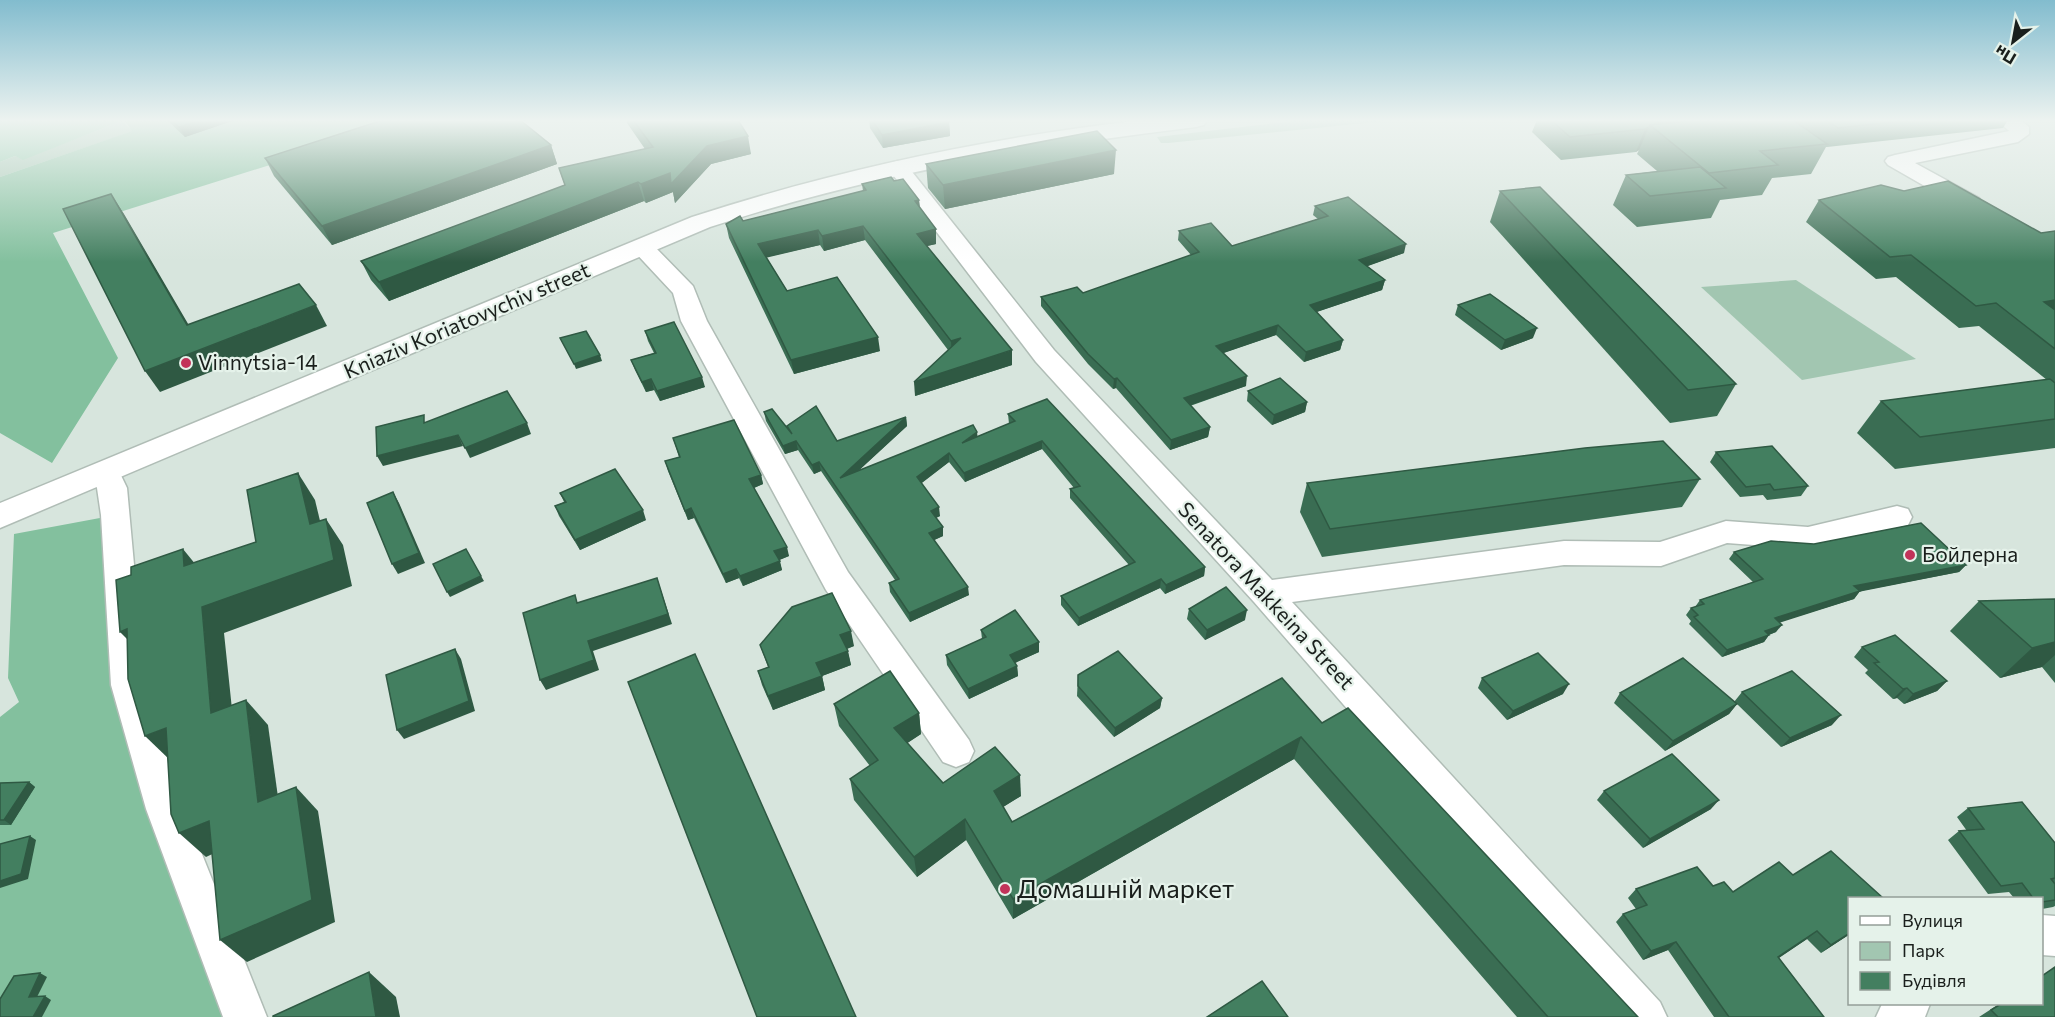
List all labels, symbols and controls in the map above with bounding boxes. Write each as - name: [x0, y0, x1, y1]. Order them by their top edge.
- north arrow: [1983, 12, 2043, 72]
- text: Пн: [1991, 42, 2019, 69]
- street label: Kniaziv Koriatovychiv street: [340, 256, 593, 383]
- place label: Vinnytsia-14: [198, 349, 318, 374]
- marker: Vinnytsia-14: [179, 356, 193, 370]
- street label: Senatora Makkeina Street: [1174, 496, 1360, 694]
- place label: Бойлерна: [1922, 541, 2018, 566]
- marker: Бойлерна: [1903, 548, 1917, 562]
- place label: Домашній маркет: [1017, 872, 1234, 903]
- marker: Домашній маркет: [998, 882, 1012, 896]
- legend: [1848, 897, 2043, 1005]
- text: Вулиця: [1902, 909, 1963, 931]
- text: Парк: [1902, 939, 1945, 961]
- text: Будівля: [1902, 969, 1966, 991]

